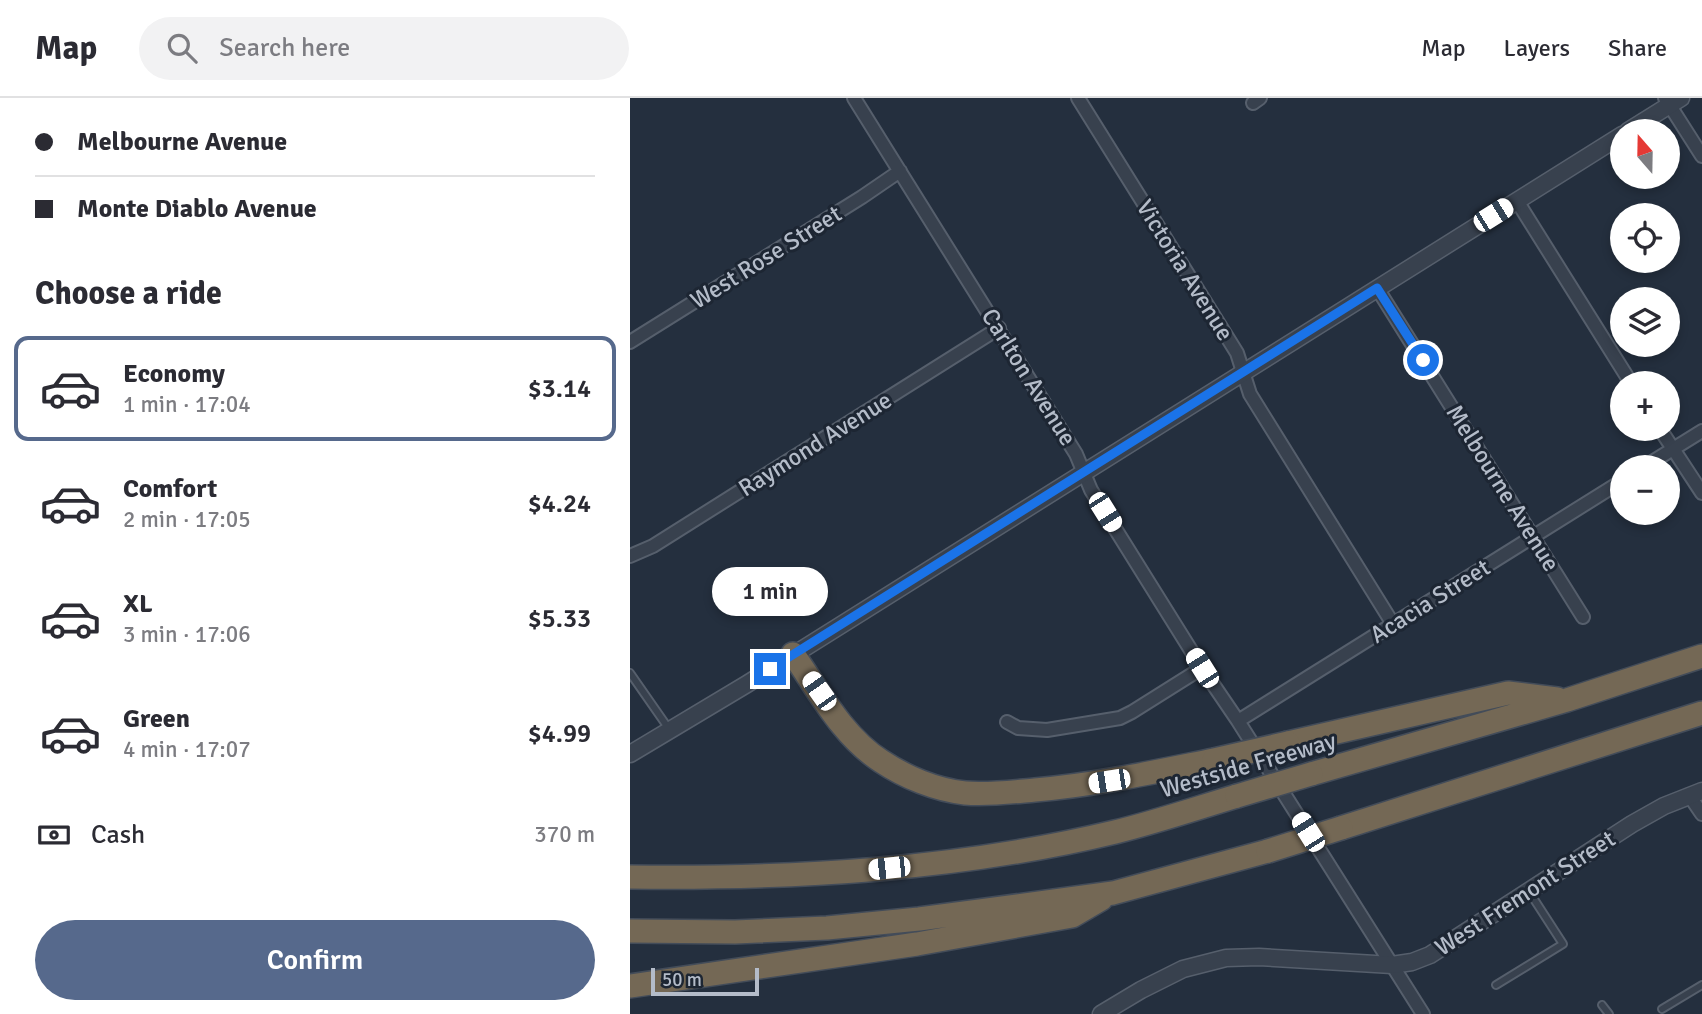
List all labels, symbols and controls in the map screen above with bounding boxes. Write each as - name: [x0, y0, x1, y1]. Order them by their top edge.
- search box: [139, 17, 629, 80]
- text: Map: [35, 28, 97, 69]
- icon: search: [163, 29, 201, 67]
- text: Search here: [219, 32, 350, 64]
- text: Map: [1421, 33, 1466, 63]
- text: Layers: [1504, 33, 1570, 63]
- text: Share: [1608, 33, 1667, 63]
- north arrow: [1610, 119, 1680, 189]
- map controls: [1610, 119, 1680, 525]
- text: Melbourne Avenue: [77, 126, 287, 158]
- text: Monte Diablo Avenue: [77, 193, 317, 225]
- street label: Victoria Avenue: [1130, 194, 1240, 346]
- car: [1470, 195, 1517, 235]
- street label: West Rose Street: [685, 199, 847, 315]
- button: locate: [1610, 203, 1680, 273]
- text: Choose a ride: [35, 274, 222, 313]
- button: layers: [1610, 287, 1680, 357]
- street label: Carlton Avenue: [975, 303, 1083, 451]
- route start: [1407, 344, 1439, 376]
- icon: car: [39, 357, 102, 420]
- text: Economy: [123, 358, 225, 390]
- button: +: [1610, 371, 1680, 441]
- text: $3.14: [528, 373, 591, 405]
- street label: Raymond Avenue: [733, 385, 897, 503]
- text: 1 min · 17:04: [123, 390, 251, 419]
- street label: Melbourne Avenue: [1440, 399, 1566, 577]
- button: −: [1610, 455, 1680, 525]
- icon: car: [39, 472, 102, 535]
- text: Comfort: [123, 473, 217, 505]
- text: $4.24: [528, 488, 591, 520]
- car: [1085, 489, 1126, 535]
- text: 2 min · 17:05: [123, 505, 251, 534]
- street label: Acacia Street: [1364, 552, 1496, 650]
- callout: 1 min: [712, 568, 828, 616]
- text: 1 min: [742, 577, 798, 606]
- icon: car: [39, 587, 102, 650]
- text: XL: [123, 588, 153, 620]
- text: $5.33: [528, 603, 591, 635]
- text: 3 min · 17:06: [123, 620, 251, 649]
- car: [1182, 645, 1223, 691]
- route end: [754, 653, 786, 685]
- car: [799, 668, 840, 714]
- icon: car: [39, 702, 102, 765]
- text: Green: [123, 703, 190, 735]
- text: $4.99: [528, 718, 591, 750]
- street label: Westside Freeway: [1157, 726, 1339, 804]
- text: 4 min · 17:07: [123, 735, 251, 764]
- car: [1087, 767, 1132, 795]
- car: [1288, 809, 1329, 855]
- icon: cash: [35, 816, 73, 854]
- text: Cash: [91, 819, 145, 851]
- text: 370 m: [534, 820, 595, 849]
- street label: West Fremont Street: [1429, 824, 1621, 962]
- car: [868, 855, 911, 881]
- button: Confirm: [35, 920, 595, 1000]
- scale bar: [651, 965, 760, 997]
- text: 50 m: [662, 968, 702, 992]

